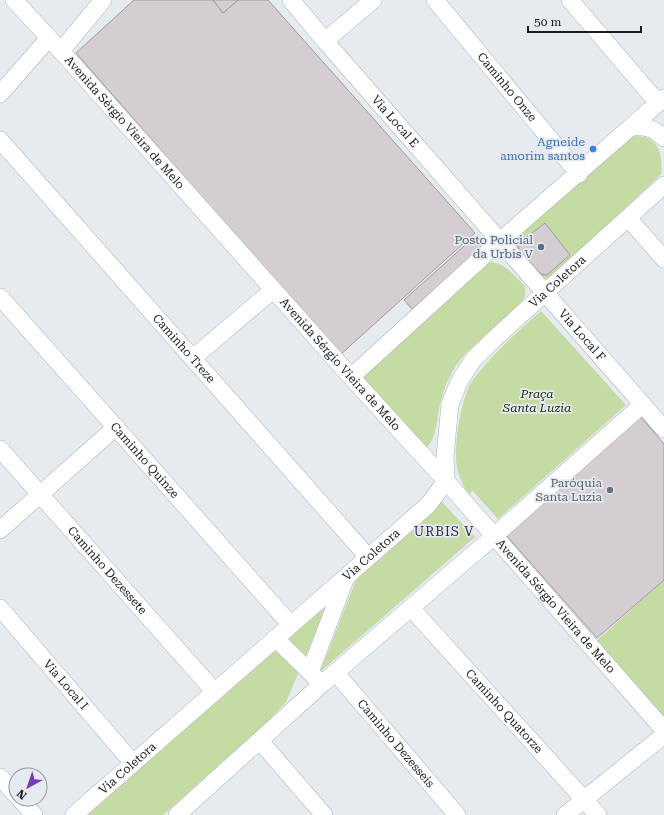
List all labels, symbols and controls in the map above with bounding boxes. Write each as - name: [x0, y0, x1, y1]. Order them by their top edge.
- scale bar: [528, 8, 641, 34]
- text: 50 m: [534, 15, 561, 29]
- street label: Caminho Onze: [475, 50, 540, 125]
- street label: Avenida Sérgio Vieira de Melo: [62, 53, 187, 192]
- street label: Via Local E: [369, 93, 422, 150]
- place label: Agneide amorim santos: [500, 135, 585, 163]
- marker: Agneide amorim santos: [588, 144, 598, 154]
- place label: Posto Policial da Urbis V: [455, 233, 534, 261]
- marker: Posto Policial da Urbis V: [536, 242, 546, 252]
- street label: Via Coletora: [526, 252, 589, 311]
- street label: Avenida Sérgio Vieira de Melo: [277, 295, 403, 433]
- street label: Via Local F: [556, 307, 608, 364]
- street label: Caminho Treze: [150, 311, 218, 386]
- park label: Praça Santa Luzia: [502, 387, 571, 415]
- street label: Caminho Quinze: [107, 419, 182, 501]
- place label: Paróquia Santa Luzia: [535, 476, 602, 504]
- marker: Paróquia Santa Luzia: [605, 485, 615, 495]
- street label: Caminho Dezessete: [65, 524, 150, 617]
- district label: URBIS V: [414, 524, 474, 539]
- street label: Via Coletora: [340, 526, 403, 583]
- street label: Avenida Sérgio Vieira de Melo: [493, 536, 618, 676]
- street label: Via Local I: [41, 657, 91, 712]
- street label: Caminho Quatorze: [463, 666, 546, 756]
- street label: Caminho Dezesseis: [355, 697, 438, 791]
- street label: Via Coletora: [96, 739, 159, 797]
- north arrow: [8, 767, 48, 807]
- text: N: [14, 786, 29, 802]

